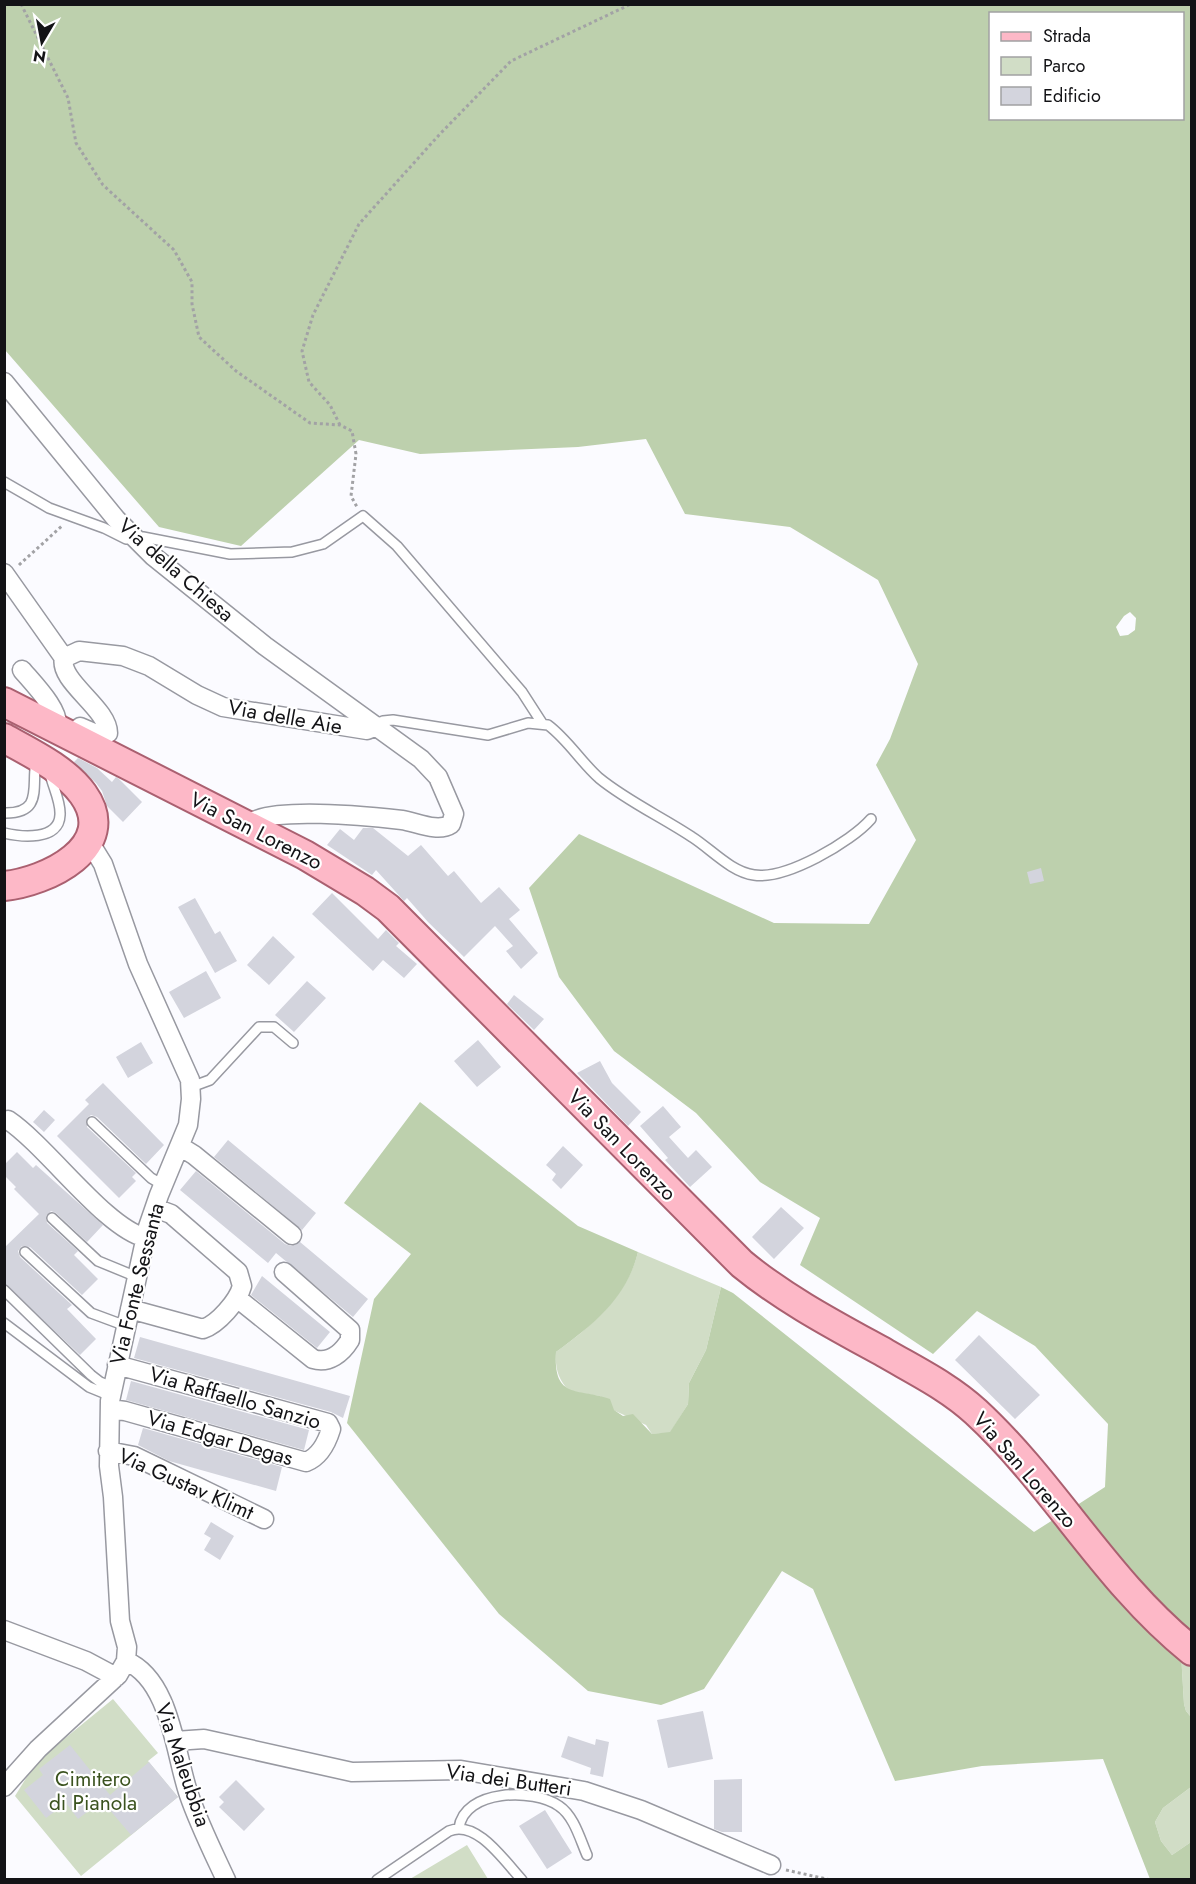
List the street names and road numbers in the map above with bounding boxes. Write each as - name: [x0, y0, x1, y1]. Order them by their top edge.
- street label: Via della Chiesa: [112, 511, 240, 629]
- street label: Via delle Aie: [226, 692, 345, 742]
- street label: Via San Lorenzo: [185, 785, 327, 877]
- street label: Via San Lorenzo: [561, 1082, 683, 1208]
- street label: Via Fonte Sessanta: [102, 1200, 172, 1368]
- street label: Via Raffaello Sanzio: [146, 1359, 324, 1437]
- street label: Via Edgar Degas: [144, 1403, 296, 1473]
- street label: Via San Lorenzo: [966, 1405, 1084, 1535]
- street label: Via Gustav Klimt: [113, 1441, 259, 1527]
- street label: Via Maleubbia: [148, 1699, 218, 1831]
- street label: Via dei Butteri: [444, 1756, 574, 1804]

